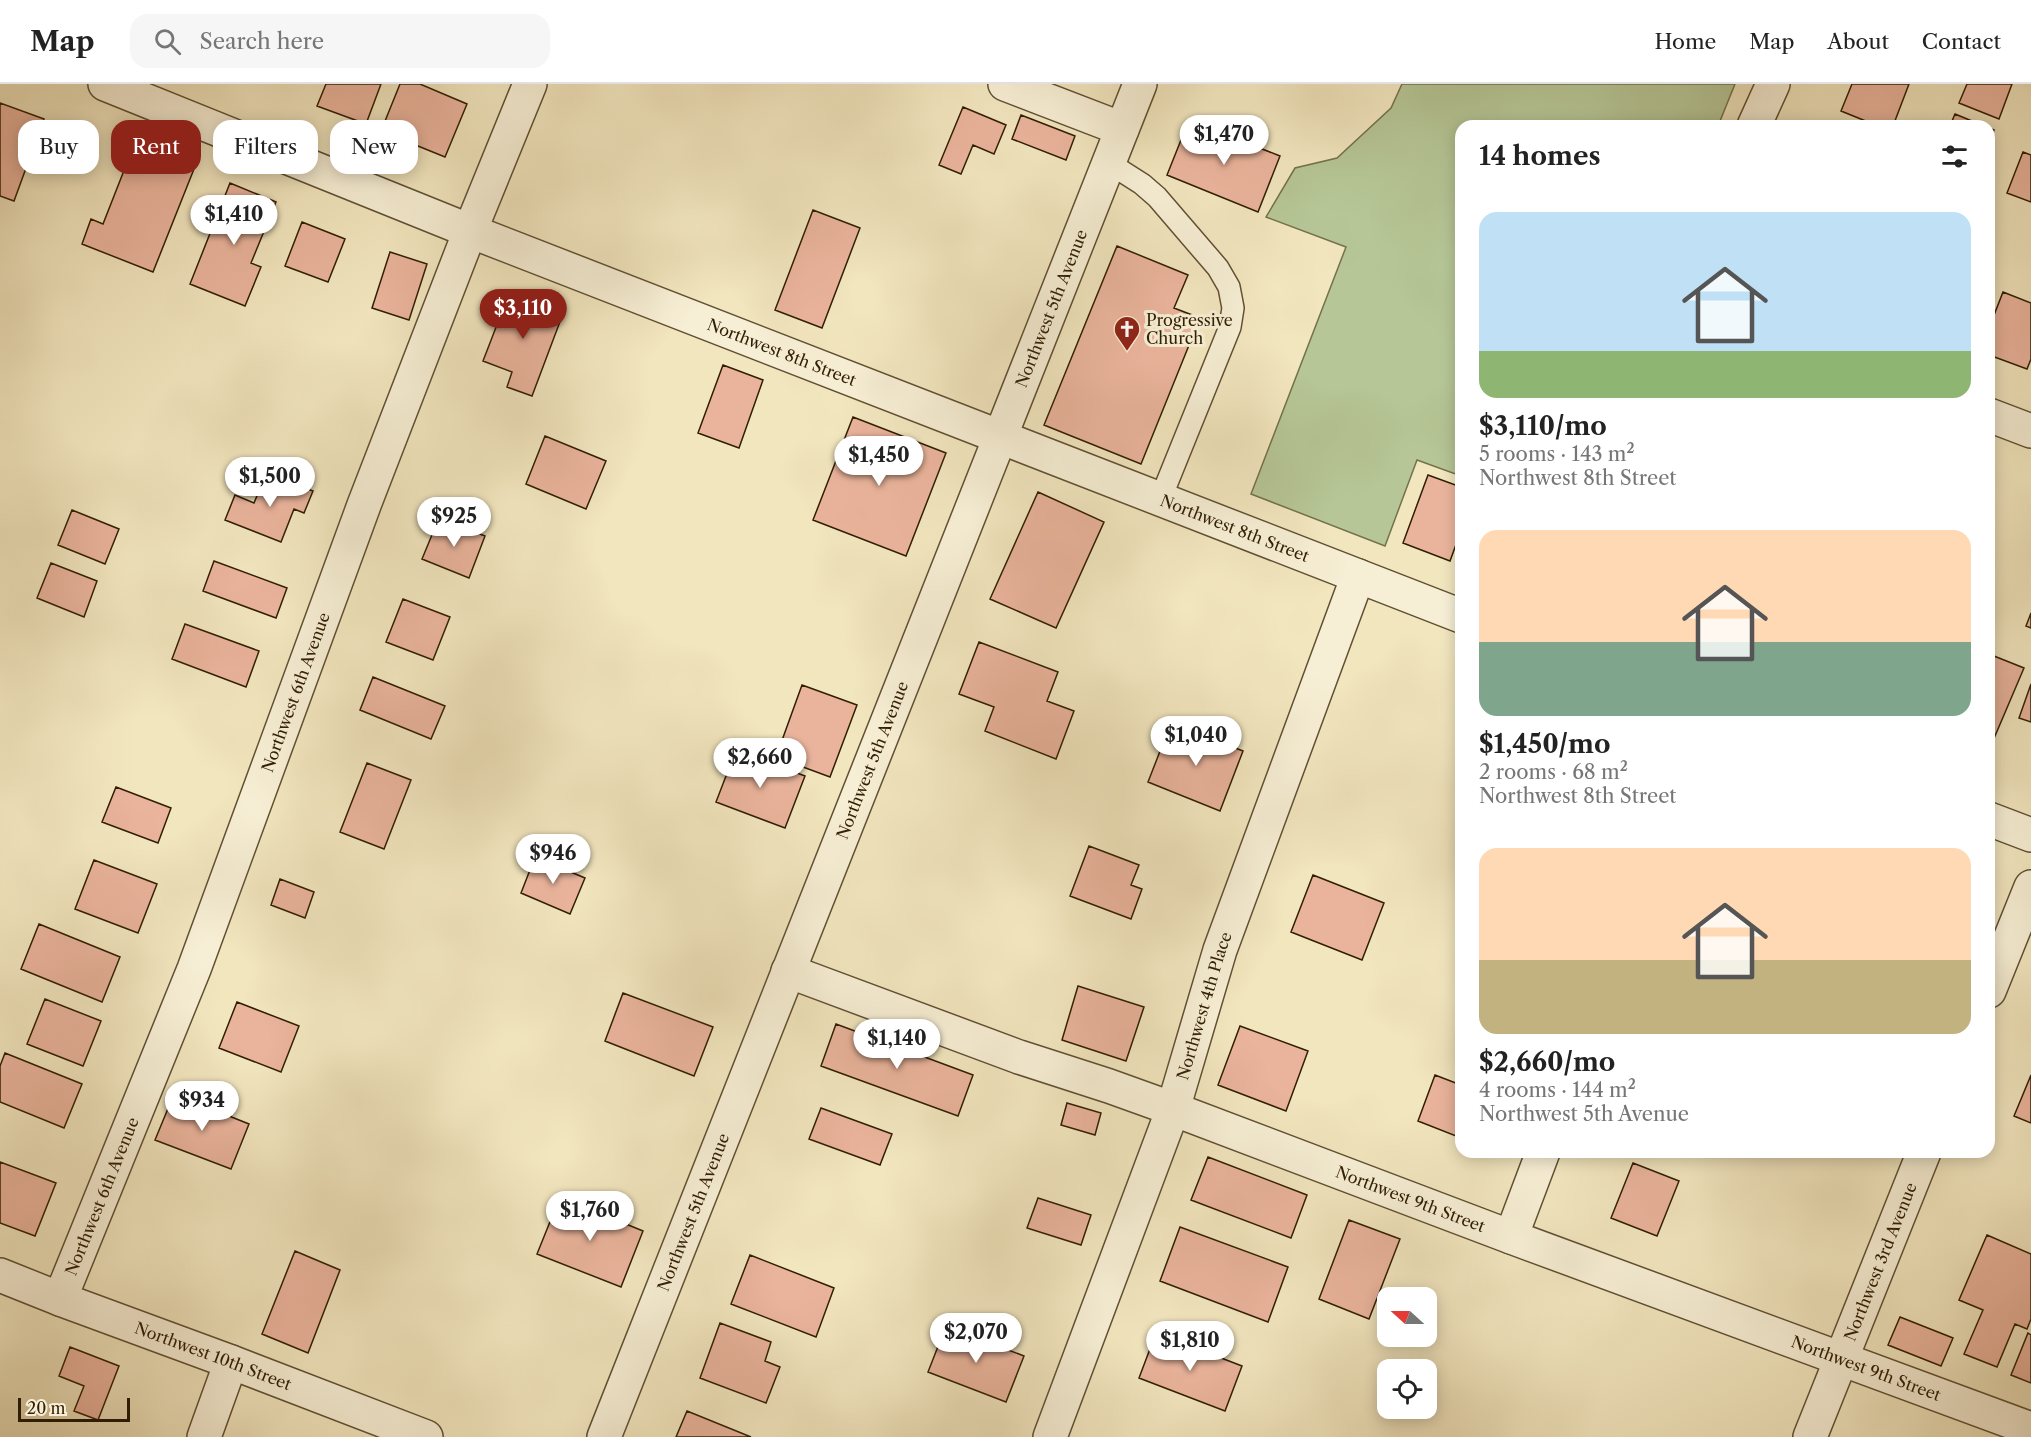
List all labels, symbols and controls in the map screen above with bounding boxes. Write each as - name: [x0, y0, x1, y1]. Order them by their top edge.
- search box: [130, 14, 550, 68]
- text: Map: [30, 24, 94, 58]
- icon: search: [151, 25, 184, 58]
- text: Search here: [199, 28, 324, 55]
- text: Home: [1655, 29, 1716, 54]
- text: Map: [1749, 29, 1794, 54]
- text: About: [1827, 29, 1889, 54]
- text: Contact: [1922, 29, 2001, 54]
- pin: $1,470: [1175, 115, 1273, 166]
- chip: Buy: [18, 120, 99, 174]
- chip: Rent: [111, 120, 201, 174]
- chip: Filters: [213, 120, 318, 174]
- chip: New: [330, 120, 418, 174]
- text: $1,470: [1194, 122, 1254, 146]
- text: 14 homes: [1479, 140, 1601, 172]
- icon: filters: [1938, 140, 1971, 173]
- pin: $1,410: [185, 195, 283, 246]
- text: $1,410: [204, 202, 264, 226]
- street label: Northwest 5th Avenue: [1011, 226, 1091, 390]
- icon: home: [1671, 251, 1779, 359]
- pin: $3,110: [474, 289, 572, 340]
- text: $3,110: [494, 296, 552, 320]
- place label: Progressive Church: [1146, 310, 1233, 348]
- street label: Northwest 8th Street: [705, 314, 859, 390]
- church icon: Progressive Church: [1112, 314, 1142, 352]
- text: $3,110/mo: [1479, 410, 1607, 442]
- pin: $1,450: [830, 436, 928, 487]
- text: 5 rooms · 143 m²: [1479, 442, 1635, 466]
- text: $1,450: [848, 443, 910, 467]
- pin: $1,500: [221, 457, 319, 508]
- text: $1,500: [239, 464, 301, 488]
- text: Northwest 8th Street: [1479, 466, 1676, 490]
- street label: Northwest 8th Street: [1158, 490, 1312, 566]
- pin: $925: [418, 497, 490, 548]
- text: $925: [431, 504, 477, 528]
- icon: home: [1671, 569, 1779, 677]
- street label: Northwest 6th Avenue: [257, 609, 334, 775]
- street label: Northwest 5th Avenue: [832, 678, 912, 842]
- pin: $1,040: [1147, 716, 1245, 767]
- text: $1,040: [1165, 723, 1227, 747]
- text: $1,450/mo: [1479, 728, 1610, 760]
- pin: $2,660: [711, 738, 809, 789]
- text: $2,660: [727, 745, 793, 769]
- text: 2 rooms · 68 m²: [1479, 760, 1628, 784]
- text: Northwest 8th Street: [1479, 784, 1676, 808]
- pin: $946: [517, 834, 589, 885]
- text: $946: [530, 841, 576, 865]
- icon: home: [1671, 887, 1779, 995]
- street label: Northwest 4th Place: [1172, 929, 1236, 1082]
- pin: $1,140: [848, 1019, 946, 1070]
- text: $1,140: [867, 1026, 927, 1050]
- text: $2,660/mo: [1479, 1046, 1615, 1078]
- text: 4 rooms · 144 m²: [1479, 1078, 1636, 1102]
- pin: $934: [166, 1081, 238, 1132]
- text: $934: [179, 1088, 225, 1112]
- text: Northwest 5th Avenue: [1479, 1102, 1689, 1126]
- street label: Northwest 6th Avenue: [61, 1114, 143, 1278]
- street label: Northwest 5th Avenue: [653, 1130, 733, 1294]
- street label: Northwest 9th Street: [1333, 1162, 1488, 1236]
- street label: Northwest 3rd Avenue: [1840, 1179, 1921, 1344]
- pin: $1,760: [541, 1191, 639, 1242]
- text: $1,760: [560, 1198, 620, 1222]
- north arrow: [1377, 1287, 1437, 1347]
- map controls: [1377, 1287, 1437, 1419]
- pin: $2,070: [927, 1313, 1025, 1364]
- street label: Northwest 10th Street: [132, 1317, 295, 1394]
- text: $2,070: [944, 1320, 1008, 1344]
- pin: $1,810: [1141, 1321, 1239, 1372]
- text: $1,810: [1160, 1328, 1220, 1352]
- street label: Northwest 9th Street: [1789, 1331, 1944, 1405]
- button: locate: [1377, 1359, 1437, 1419]
- scale bar: [18, 1395, 130, 1422]
- text: 20 m: [27, 1398, 66, 1418]

